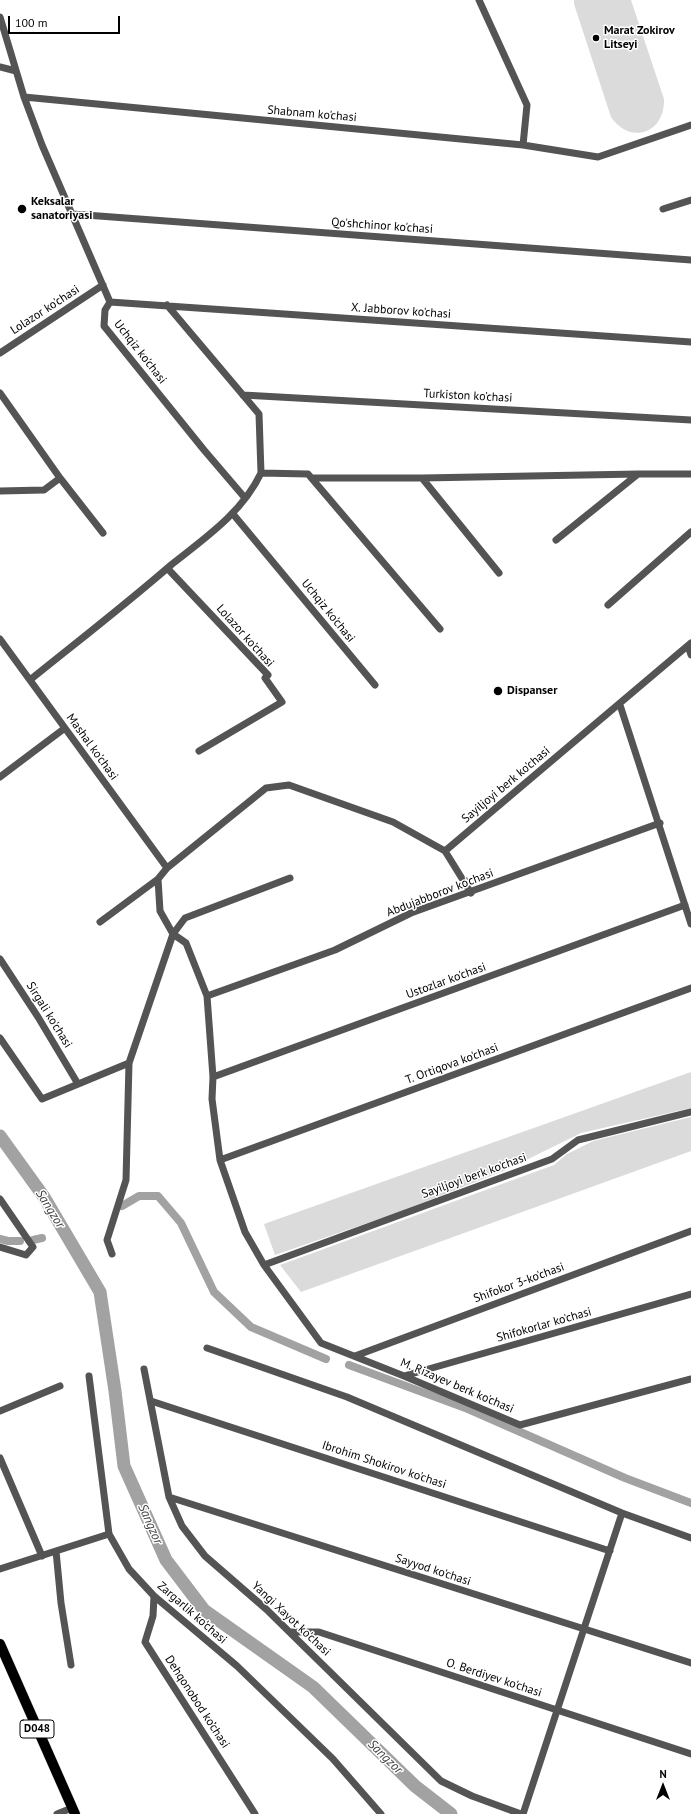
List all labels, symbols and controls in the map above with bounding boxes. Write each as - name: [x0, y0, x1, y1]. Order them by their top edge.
- scale bar: [10, 8, 122, 34]
- text: 100 m: [15, 15, 48, 30]
- place label: Marat Zokirov Litseyi: [604, 24, 675, 52]
- marker: Marat Zokirov Litseyi: [591, 33, 601, 43]
- street label: Shabnam ko'chasi: [267, 103, 357, 125]
- place label: Keksalar sanatoriyasi: [31, 195, 92, 223]
- marker: Keksalar sanatoriyasi: [16, 203, 28, 215]
- street label: Qo'shchinor ko'chasi: [331, 215, 433, 237]
- street label: Lolazor ko'chasi: [8, 282, 82, 338]
- street label: X. Jabborov ko'chasi: [350, 300, 452, 322]
- street label: Uchqiz ko'chasi: [111, 317, 169, 387]
- street label: Turkiston ko'chasi: [423, 386, 513, 406]
- street label: Uchqiz ko'chasi: [298, 577, 358, 645]
- street label: Lolazor ko'chasi: [213, 602, 277, 670]
- place label: Dispanser: [507, 684, 557, 698]
- marker: Dispanser: [492, 685, 504, 697]
- street label: Mashal ko'chasi: [63, 711, 121, 783]
- street label: Sayiljoyi berk ko'chasi: [459, 744, 553, 826]
- street label: Abdujabborov ko'chasi: [385, 866, 495, 920]
- street label: Ustozlar ko'chasi: [404, 960, 488, 1002]
- street label: Sirgali ko'chasi: [23, 979, 75, 1051]
- street label: T. Ortiqova ko'chasi: [404, 1041, 500, 1087]
- street label: Sayiljoyi berk ko'chasi: [420, 1150, 528, 1202]
- water label: Sangzor: [32, 1187, 68, 1231]
- street label: Shifokor 3-ko'chasi: [472, 1260, 566, 1306]
- street label: Shifokorlar ko'chasi: [495, 1305, 593, 1345]
- street label: M. Rizayev berk ko'chasi: [398, 1356, 516, 1416]
- street label: Ibrohim Shokirov ko'chasi: [320, 1438, 448, 1492]
- water label: Sangzor: [134, 1501, 166, 1547]
- street label: Sayyod ko'chasi: [393, 1551, 473, 1589]
- street label: Zargarlik ko'chasi: [154, 1579, 230, 1647]
- street label: Yangi Xayot ko'chasi: [249, 1579, 333, 1659]
- street label: Dehqonobod ko’chasi: [162, 1653, 232, 1751]
- street label: O. Berdiyev ko'chasi: [444, 1656, 544, 1700]
- road number: D048: [20, 1720, 54, 1738]
- water label: Sangzor: [364, 1737, 406, 1777]
- north arrow: [643, 1766, 683, 1806]
- text: N: [659, 1767, 667, 1781]

